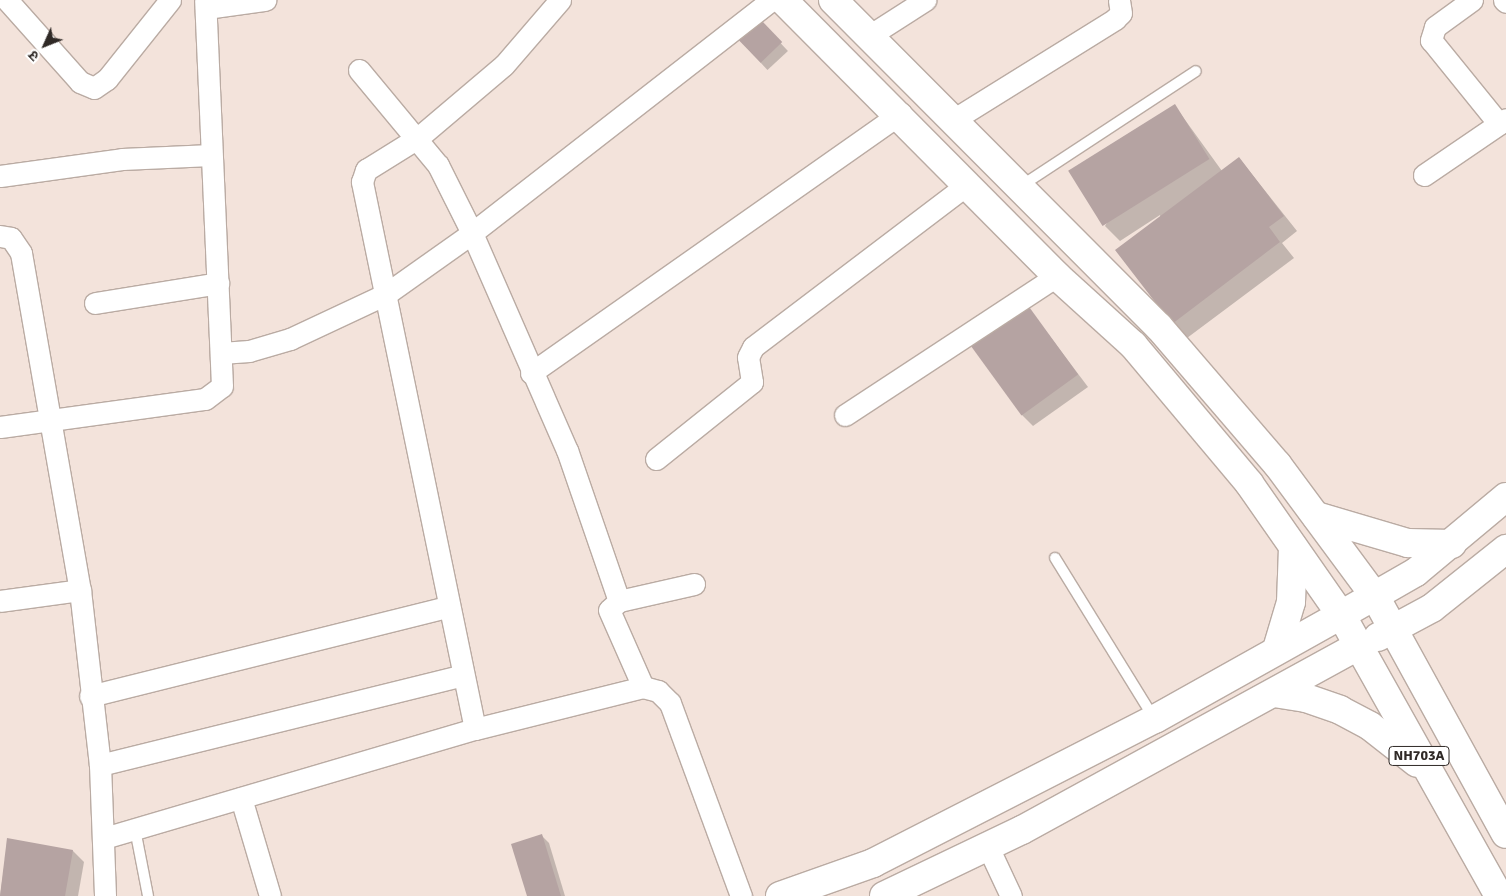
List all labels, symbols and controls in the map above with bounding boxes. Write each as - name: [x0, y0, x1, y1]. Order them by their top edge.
- north arrow: [20, 20, 70, 70]
- text: उ: [25, 47, 43, 65]
- road number: NH703A: [1388, 744, 1450, 768]

